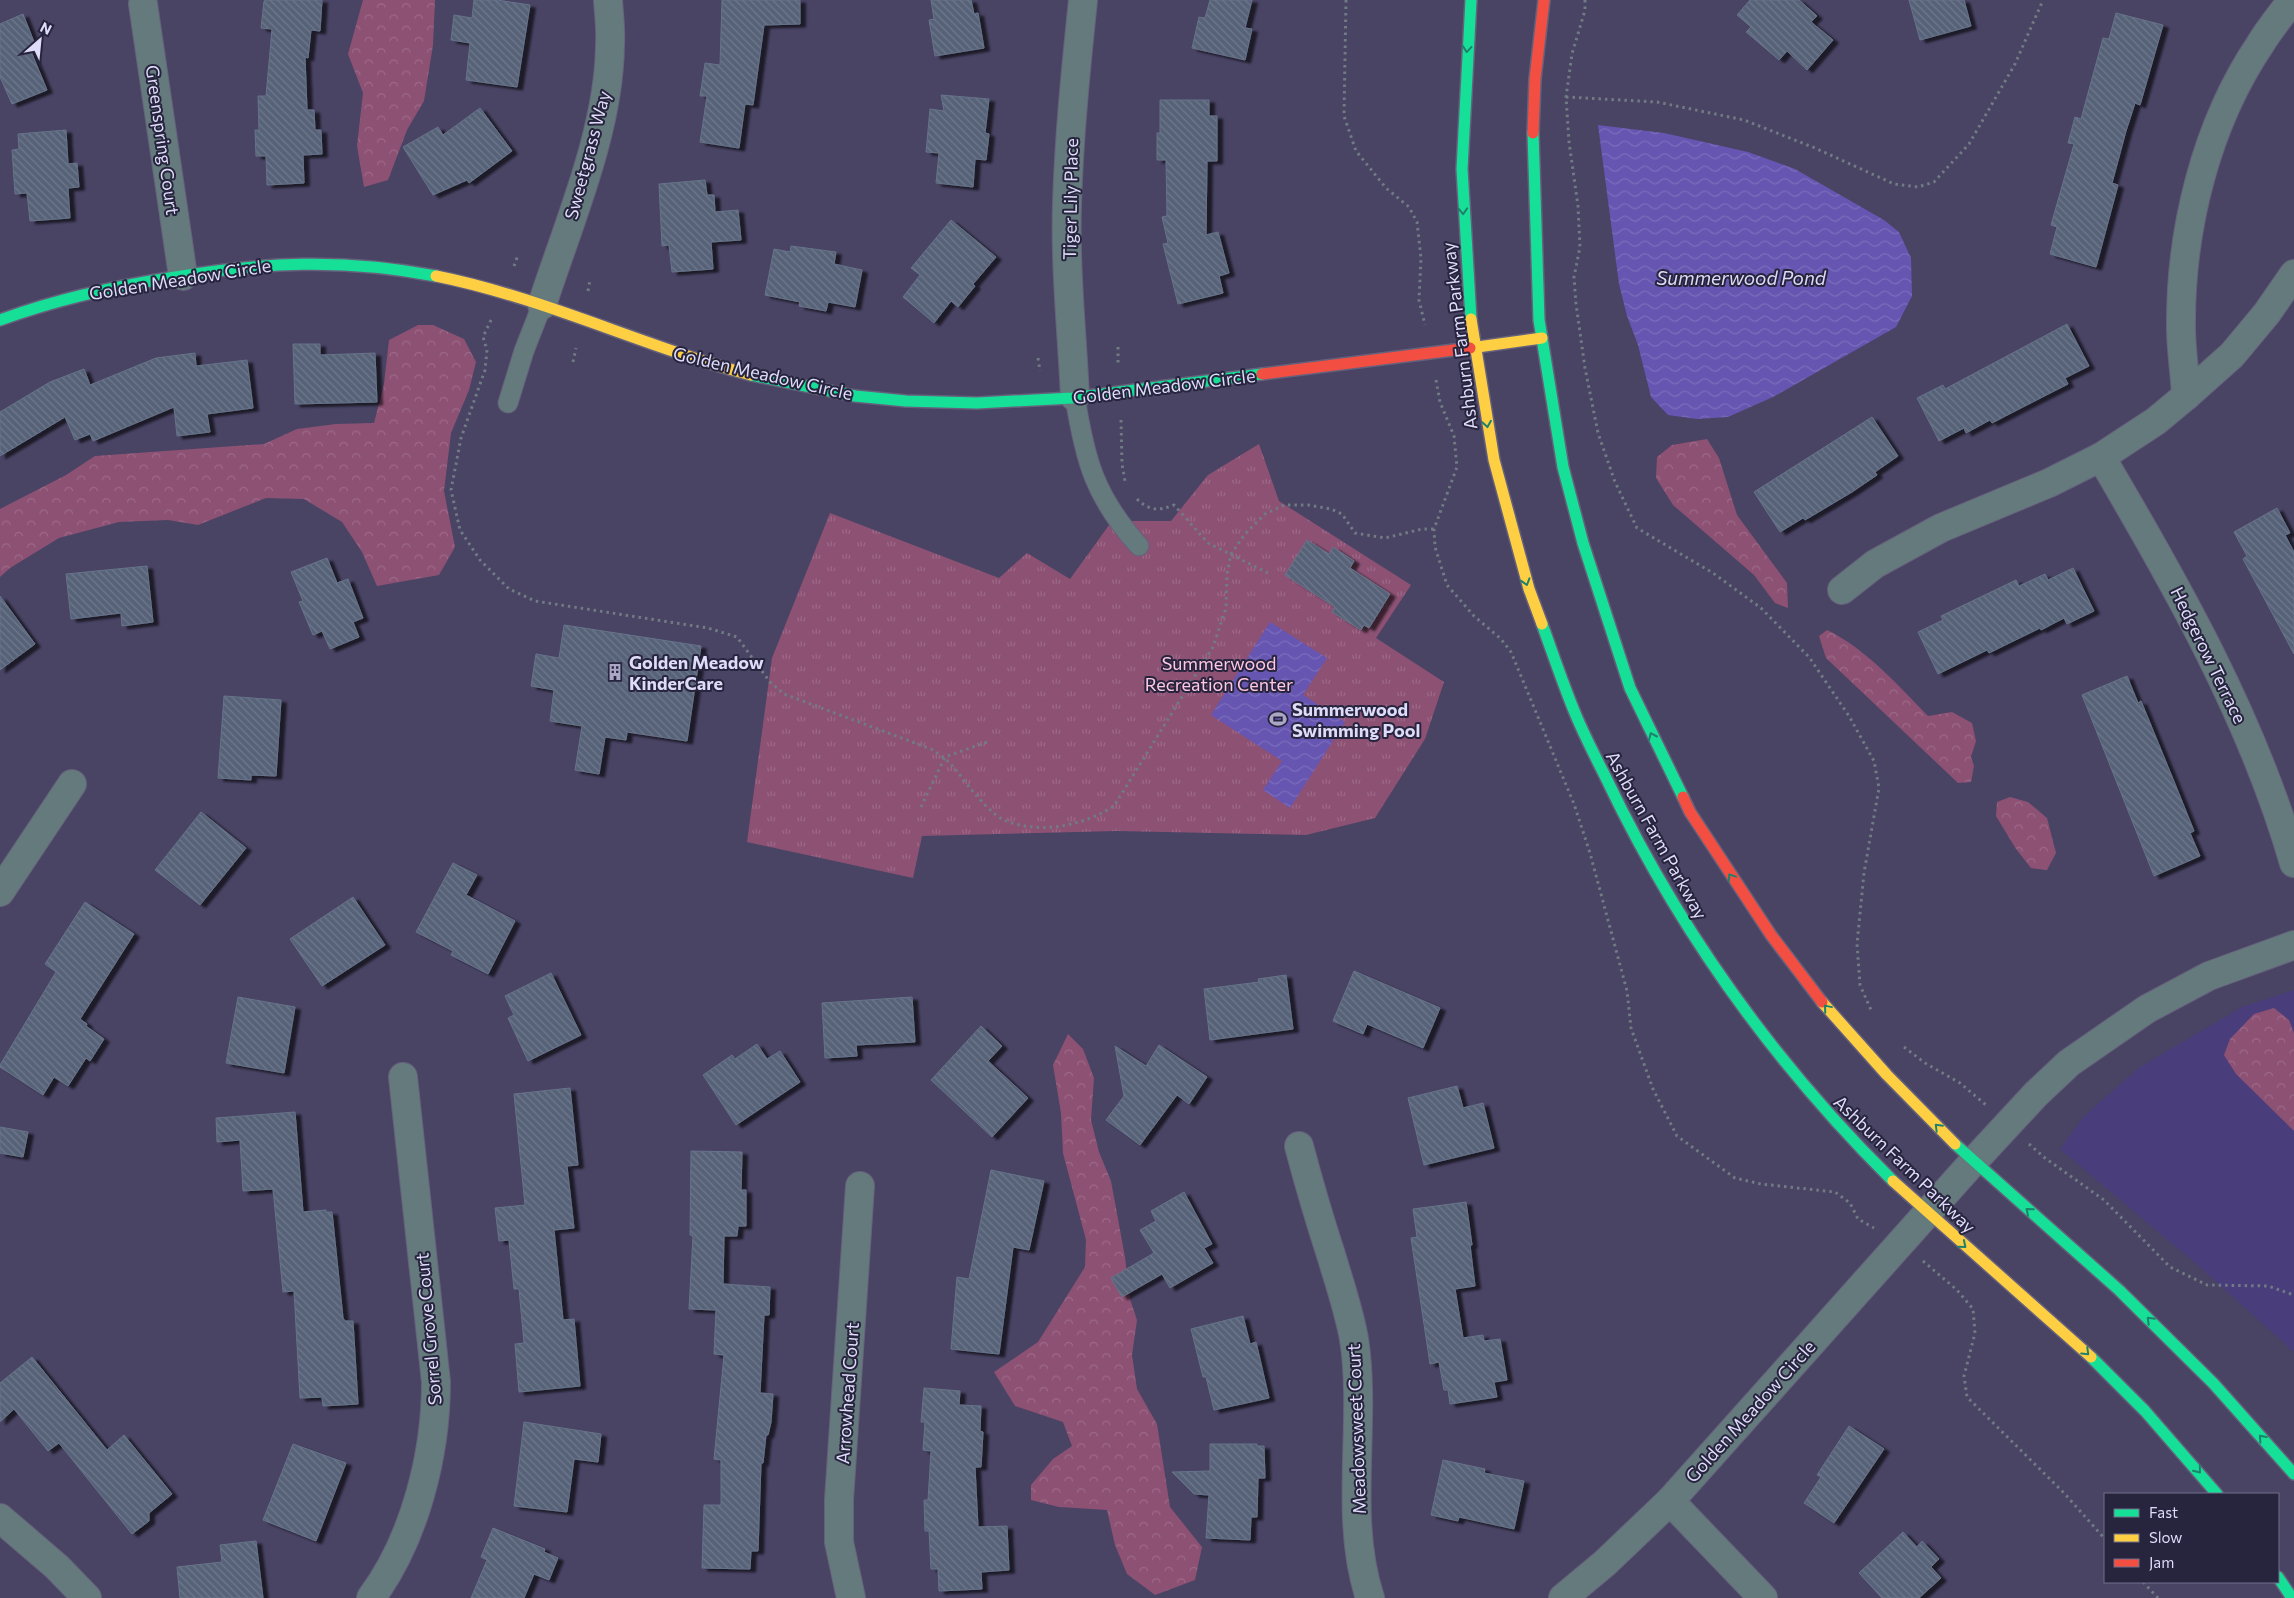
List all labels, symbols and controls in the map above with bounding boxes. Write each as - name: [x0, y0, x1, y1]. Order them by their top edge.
- north arrow: [15, 15, 65, 65]
- text: N: [38, 18, 55, 38]
- one-way arrow: [1462, 45, 1473, 53]
- street label: Greenspring Court: [142, 64, 184, 216]
- street label: Sweetgrass Way: [559, 88, 615, 222]
- street label: Tiger Lily Place: [1058, 138, 1082, 260]
- one-way arrow: [1458, 207, 1469, 215]
- street label: Ashburn Farm Parkway: [1437, 241, 1481, 431]
- street label: Golden Meadow Circle: [88, 254, 272, 304]
- water label: Summerwood Pond: [1656, 266, 1827, 289]
- street label: Golden Meadow Circle: [671, 342, 855, 404]
- street label: Golden Meadow Circle: [1071, 364, 1257, 408]
- one-way arrow: [1481, 421, 1492, 429]
- one-way arrow: [1521, 577, 1531, 586]
- street label: Hedgerow Terrace: [2166, 583, 2252, 727]
- place label: Golden Meadow KinderCare: [629, 651, 764, 694]
- park label: Summerwood Recreation Center: [1145, 652, 1293, 695]
- building icon: Golden Meadow KinderCare: [605, 662, 625, 682]
- place label: Summerwood Swimming Pool: [1292, 698, 1420, 741]
- sports icon: Summerwood Swimming Pool: [1268, 709, 1288, 729]
- one-way arrow: [1648, 732, 1659, 741]
- street label: Ashburn Farm Parkway: [1602, 747, 1712, 923]
- one-way arrow: [1728, 874, 1737, 883]
- one-way arrow: [1824, 1005, 1833, 1014]
- street label: Ashburn Farm Parkway: [1829, 1091, 1981, 1237]
- one-way arrow: [1935, 1124, 1944, 1133]
- one-way arrow: [2026, 1208, 2035, 1217]
- one-way arrow: [1958, 1240, 1967, 1249]
- street label: Sorrel Grove Court: [410, 1252, 446, 1406]
- one-way arrow: [2146, 1317, 2155, 1326]
- street label: Arrowhead Court: [831, 1321, 863, 1465]
- street label: Golden Meadow Circle: [1680, 1335, 1820, 1487]
- street label: Meadowsweet Court: [1342, 1343, 1370, 1515]
- one-way arrow: [2080, 1346, 2089, 1355]
- one-way arrow: [2259, 1434, 2268, 1443]
- one-way arrow: [2192, 1464, 2200, 1473]
- legend: [2104, 1493, 2279, 1583]
- text: Fast: [2149, 1503, 2178, 1521]
- text: Slow: [2149, 1528, 2182, 1546]
- text: Jam: [2149, 1553, 2174, 1571]

